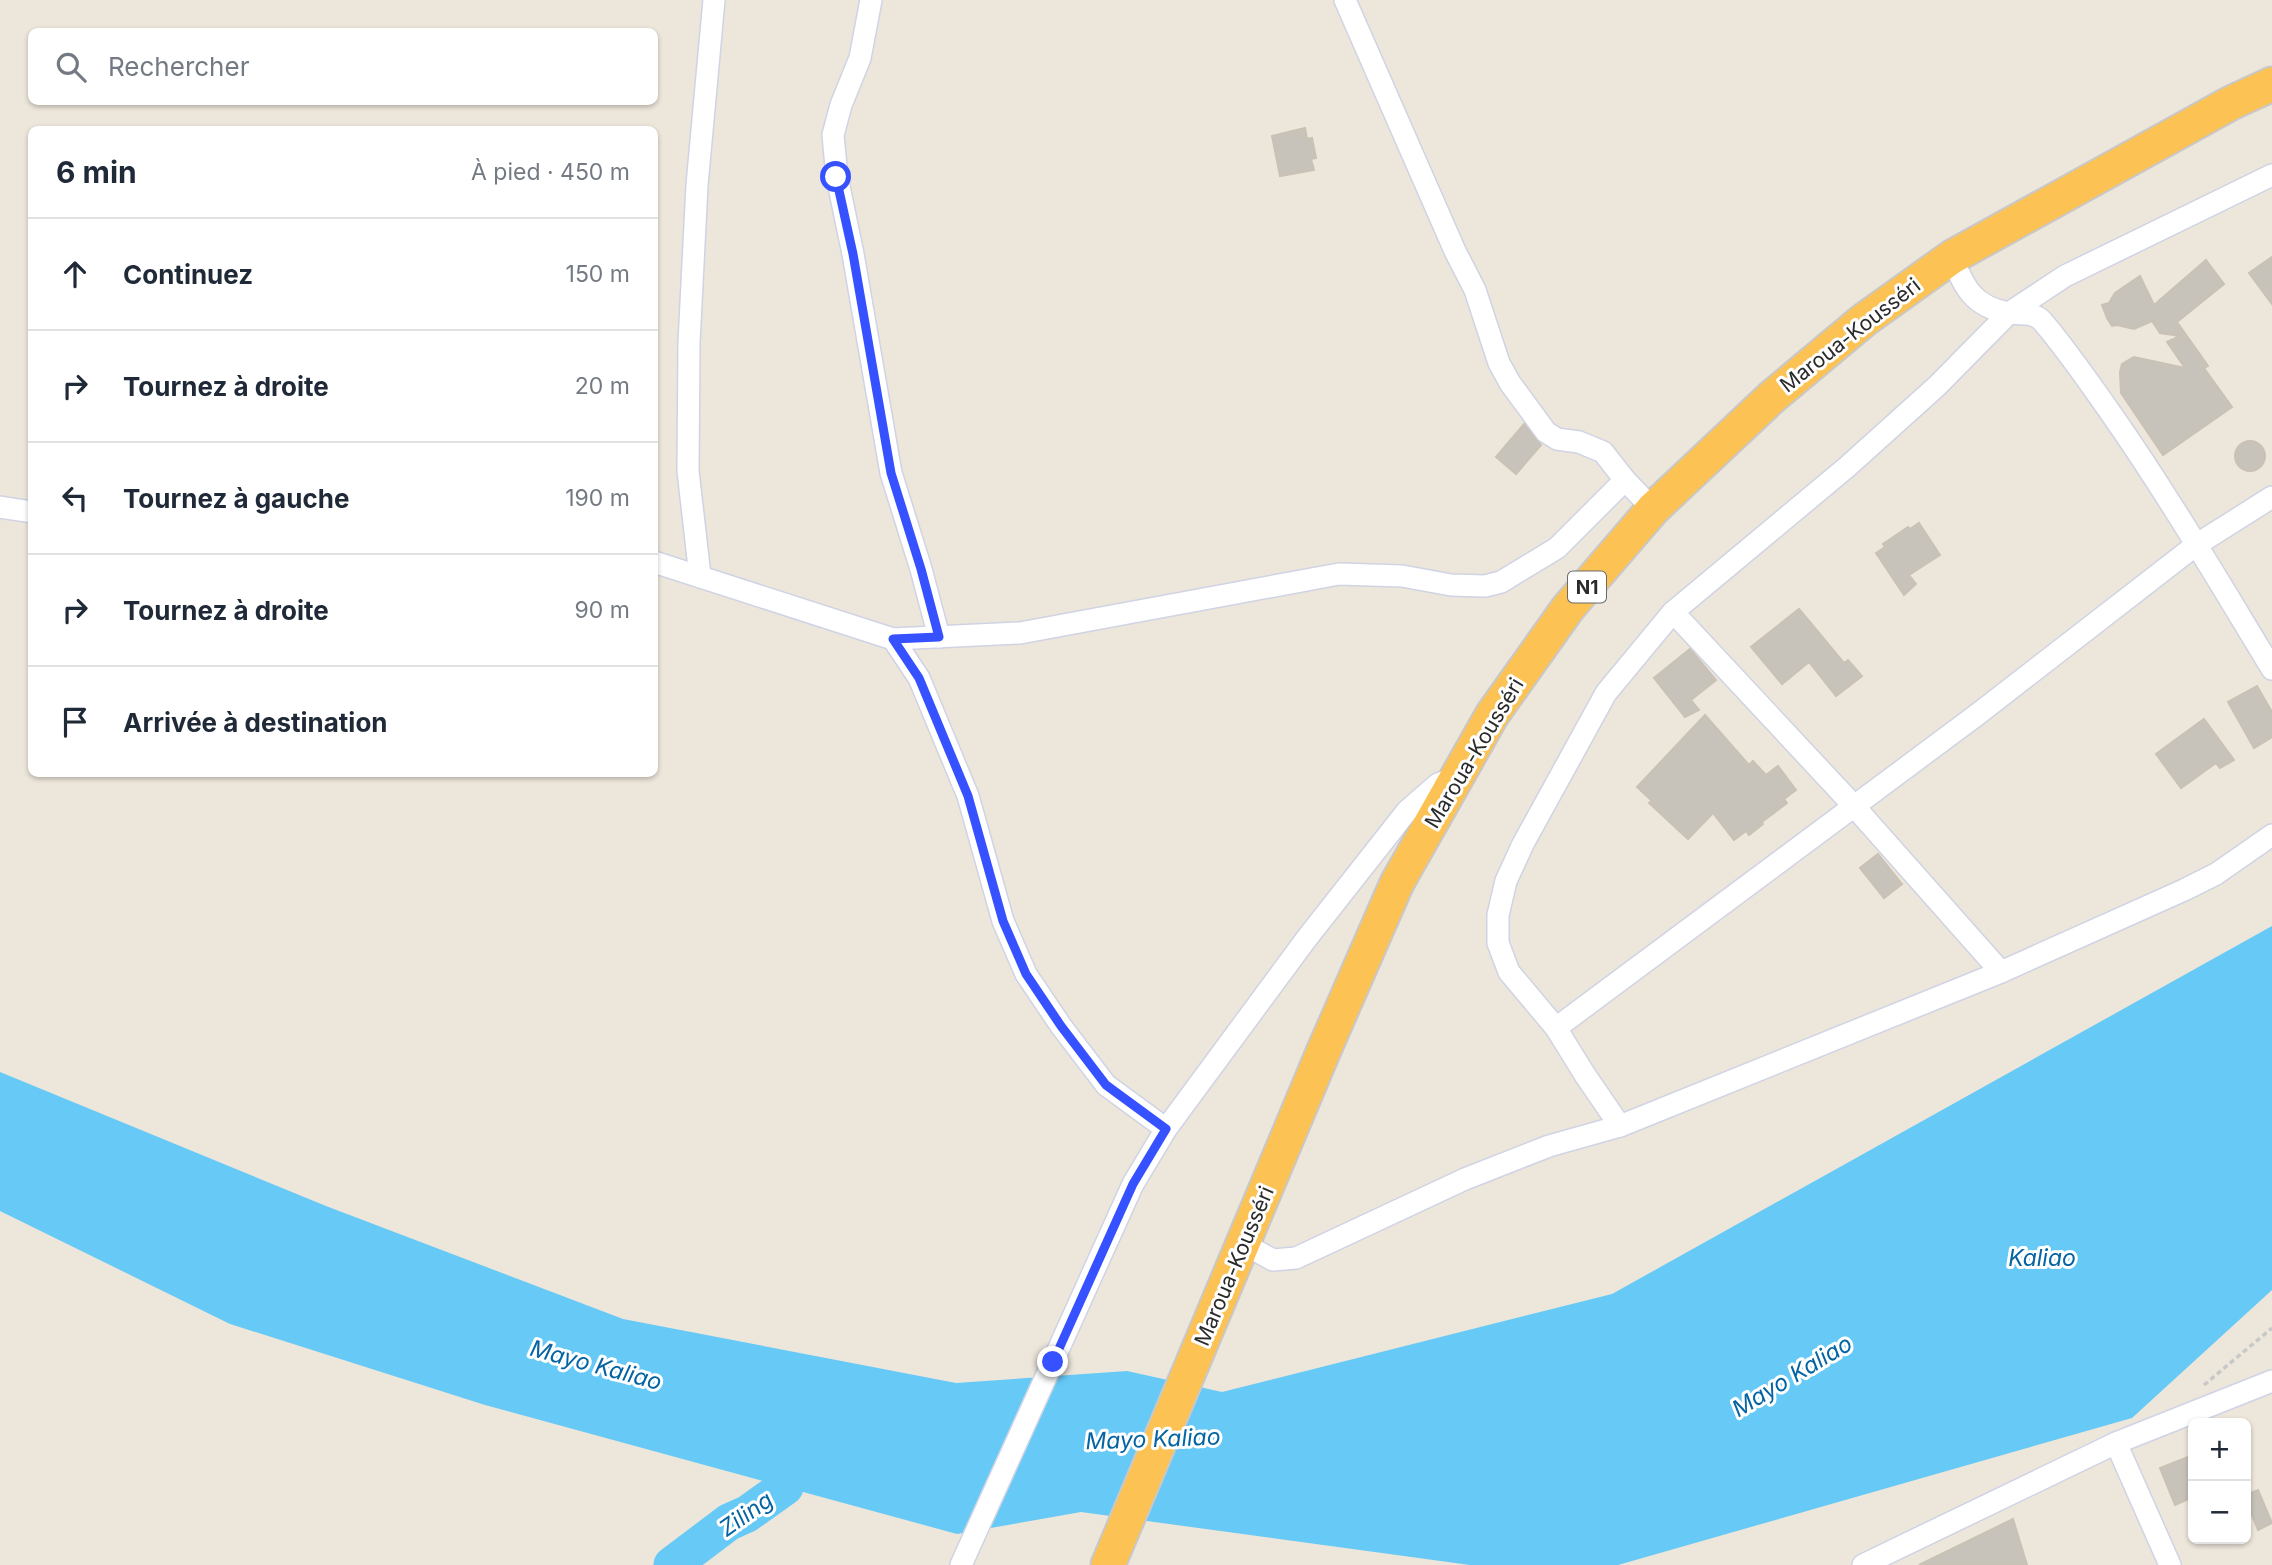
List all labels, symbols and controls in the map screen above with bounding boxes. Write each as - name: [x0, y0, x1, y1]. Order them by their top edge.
- search box: [28, 28, 658, 105]
- icon: search: [52, 48, 90, 86]
- text: Rechercher: [108, 51, 249, 82]
- text: 6 min: [56, 154, 137, 190]
- text: À pied · 450 m: [471, 158, 630, 186]
- route start: [820, 161, 851, 192]
- icon: ahead: [56, 255, 94, 293]
- text: Continuez: [123, 259, 253, 290]
- text: 150 m: [566, 260, 630, 288]
- street label: Maroua-Kousséri: [1775, 273, 1925, 397]
- icon: right: [56, 367, 94, 405]
- text: Tournez à droite: [123, 371, 329, 402]
- text: 20 m: [575, 372, 630, 400]
- icon: left: [56, 479, 94, 517]
- text: Tournez à gauche: [123, 483, 349, 514]
- text: 190 m: [565, 484, 630, 512]
- road number: N1: [1568, 572, 1606, 602]
- icon: right: [56, 591, 94, 629]
- text: Tournez à droite: [123, 595, 329, 626]
- text: 90 m: [575, 596, 630, 624]
- street label: Maroua-Kousséri: [1419, 673, 1529, 833]
- icon: arrive: [56, 703, 94, 741]
- text: Arrivée à destination: [123, 707, 388, 738]
- street label: Maroua-Kousséri: [1189, 1182, 1279, 1350]
- water label: Kaliao: [2008, 1244, 2076, 1272]
- water label: Mayo Kaliao: [1727, 1329, 1857, 1423]
- water label: Mayo Kaliao: [527, 1334, 665, 1396]
- route end: [1037, 1346, 1068, 1377]
- map controls: [2188, 1418, 2251, 1544]
- button: +: [2188, 1418, 2251, 1481]
- water label: Mayo Kaliao: [1085, 1423, 1221, 1455]
- button: −: [2188, 1481, 2251, 1544]
- water label: Ziling: [714, 1486, 778, 1542]

